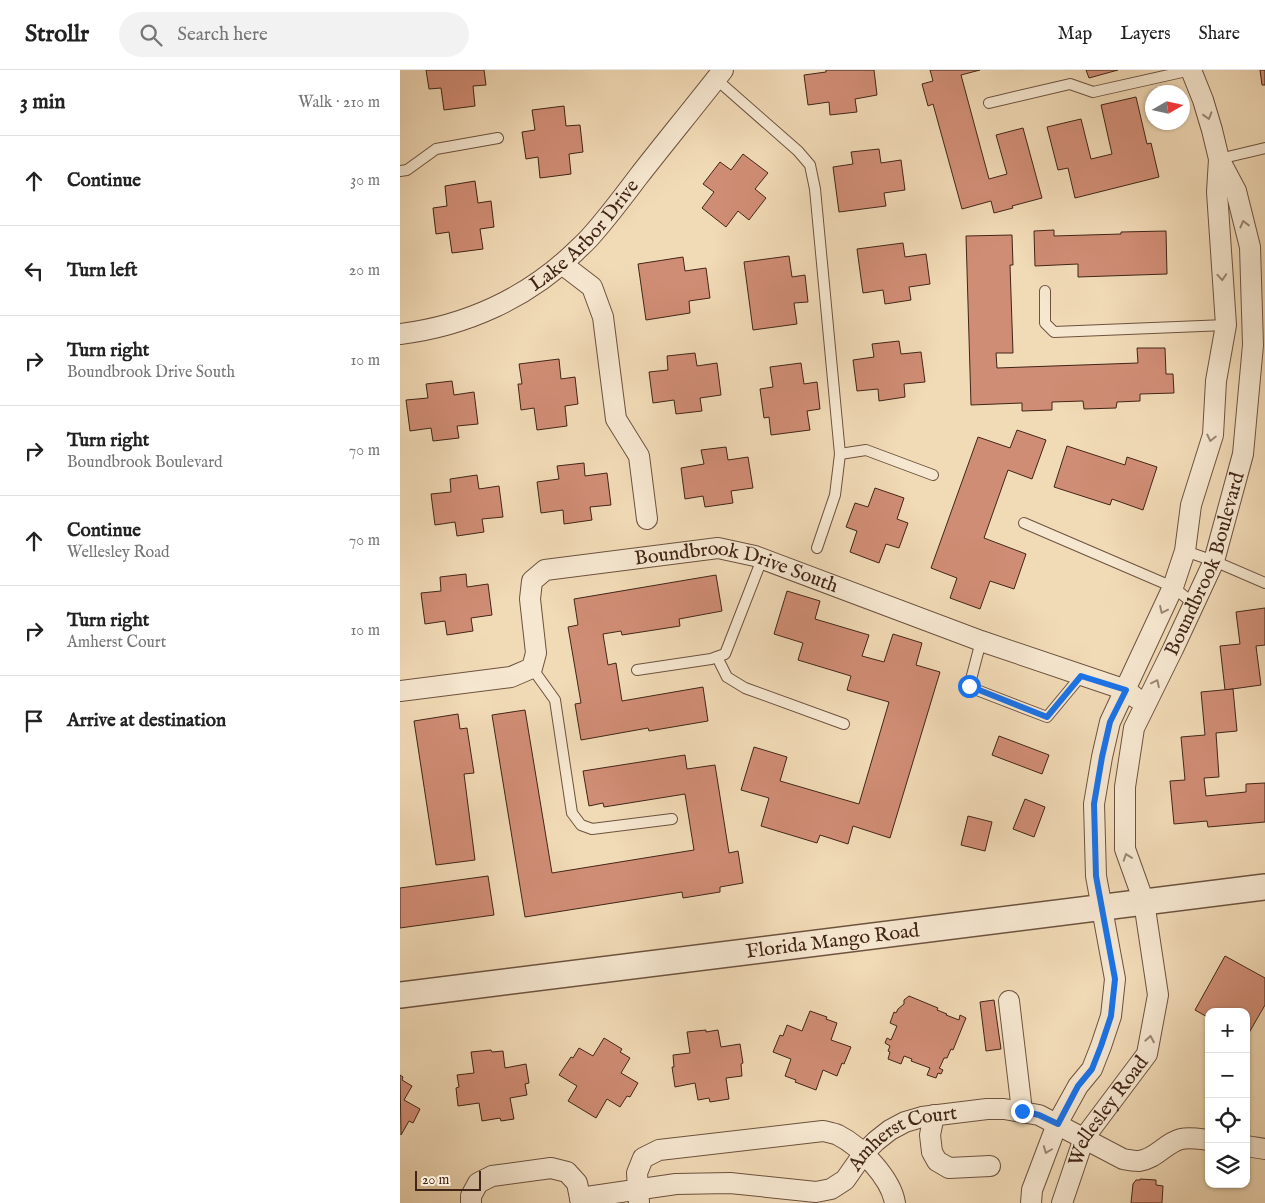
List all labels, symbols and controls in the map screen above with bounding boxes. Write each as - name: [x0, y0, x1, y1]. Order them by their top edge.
- search box: [119, 12, 469, 57]
- text: Strollr: [25, 19, 89, 50]
- icon: search: [137, 21, 165, 49]
- text: Search here: [177, 23, 268, 47]
- text: Map: [1058, 23, 1092, 46]
- text: Layers: [1120, 23, 1171, 46]
- text: Share: [1199, 23, 1240, 46]
- north arrow: [1145, 85, 1190, 130]
- text: 3 min: [20, 89, 65, 116]
- text: Walk · 210 m: [298, 93, 380, 113]
- one-way arrow: [1202, 111, 1212, 120]
- icon: ahead: [20, 167, 48, 195]
- text: Continue: [67, 169, 141, 193]
- text: 30 m: [350, 171, 380, 191]
- street label: Lake Arbor Drive: [525, 174, 644, 297]
- one-way arrow: [1240, 220, 1250, 228]
- icon: left: [20, 257, 48, 285]
- text: Turn left: [67, 259, 138, 283]
- text: 20 m: [349, 261, 380, 281]
- one-way arrow: [1217, 273, 1228, 281]
- text: Turn right: [67, 339, 149, 363]
- icon: right: [20, 347, 48, 375]
- text: 10 m: [350, 351, 380, 371]
- text: Boundbrook Drive South: [67, 363, 235, 383]
- text: Turn right: [67, 429, 149, 453]
- one-way arrow: [1206, 433, 1217, 442]
- icon: right: [20, 437, 48, 465]
- text: 70 m: [349, 441, 380, 461]
- text: Boundbrook Boulevard: [67, 453, 223, 473]
- street label: Boundbrook Boulevard: [1159, 469, 1250, 660]
- text: Continue: [67, 519, 141, 543]
- icon: ahead: [20, 527, 48, 555]
- text: 70 m: [349, 531, 380, 551]
- street label: Boundbrook Drive South: [633, 536, 842, 599]
- text: Wellesley Road: [67, 543, 170, 563]
- one-way arrow: [1158, 605, 1169, 614]
- text: Turn right: [67, 609, 149, 633]
- icon: right: [20, 617, 48, 645]
- text: 10 m: [350, 621, 380, 641]
- text: Amherst Court: [67, 633, 166, 653]
- route start: [958, 675, 981, 698]
- one-way arrow: [1150, 679, 1161, 688]
- icon: arrive: [20, 707, 48, 735]
- text: Arrive at destination: [67, 709, 226, 733]
- one-way arrow: [1123, 853, 1133, 862]
- street label: Florida Mango Road: [745, 918, 921, 964]
- map controls: [1205, 1008, 1250, 1188]
- button: +: [1205, 1008, 1250, 1053]
- one-way arrow: [1144, 1035, 1154, 1044]
- street label: Wellesley Road: [1063, 1051, 1154, 1169]
- button: −: [1205, 1053, 1250, 1098]
- button: locate: [1205, 1098, 1250, 1143]
- street label: Amherst Court: [842, 1100, 958, 1177]
- route end: [1011, 1100, 1034, 1123]
- button: layers: [1205, 1143, 1250, 1188]
- one-way arrow: [1043, 1145, 1054, 1154]
- scale bar: [415, 1168, 481, 1191]
- text: 20 m: [422, 1171, 449, 1189]

